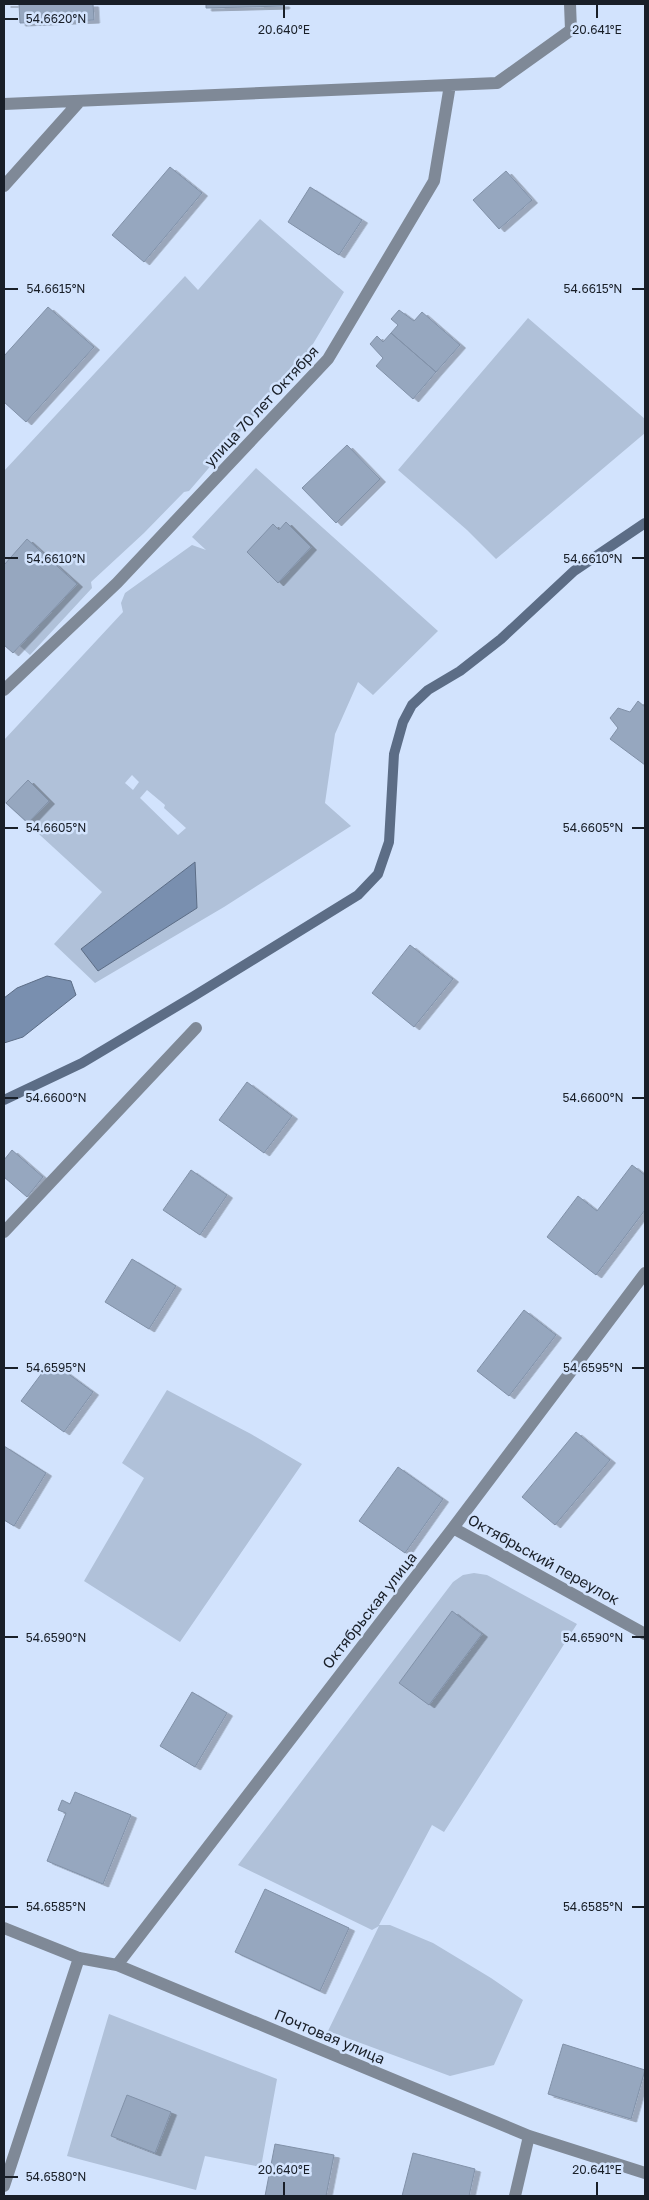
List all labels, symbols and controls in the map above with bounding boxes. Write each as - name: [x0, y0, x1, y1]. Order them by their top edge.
- text: 54.6620°N: [26, 11, 86, 26]
- text: 20.640°E: [258, 22, 310, 37]
- text: 20.641°E: [572, 22, 622, 37]
- text: 54.6615°N: [27, 281, 85, 296]
- text: 54.6615°N: [564, 281, 622, 296]
- street label: улица 70 лет Октября: [200, 342, 322, 470]
- text: 54.6610°N: [26, 551, 86, 566]
- text: 54.6610°N: [563, 551, 623, 566]
- text: 54.6605°N: [26, 820, 86, 835]
- text: 54.6605°N: [563, 820, 623, 835]
- text: 54.6600°N: [25, 1090, 87, 1105]
- text: 54.6600°N: [562, 1090, 624, 1105]
- text: 54.6595°N: [26, 1360, 86, 1375]
- text: 54.6595°N: [563, 1360, 623, 1375]
- street label: Октябрьский переулок: [465, 1510, 623, 1608]
- street label: Октябрьская улица: [318, 1548, 420, 1672]
- text: 54.6590°N: [26, 1630, 86, 1645]
- text: 54.6590°N: [563, 1630, 623, 1645]
- text: 54.6585°N: [26, 1899, 86, 1914]
- text: 54.6585°N: [563, 1899, 623, 1914]
- street label: Почтовая улица: [272, 2005, 388, 2067]
- text: 20.640°E: [258, 2162, 310, 2177]
- text: 20.641°E: [572, 2162, 622, 2177]
- text: 54.6580°N: [26, 2169, 86, 2184]

